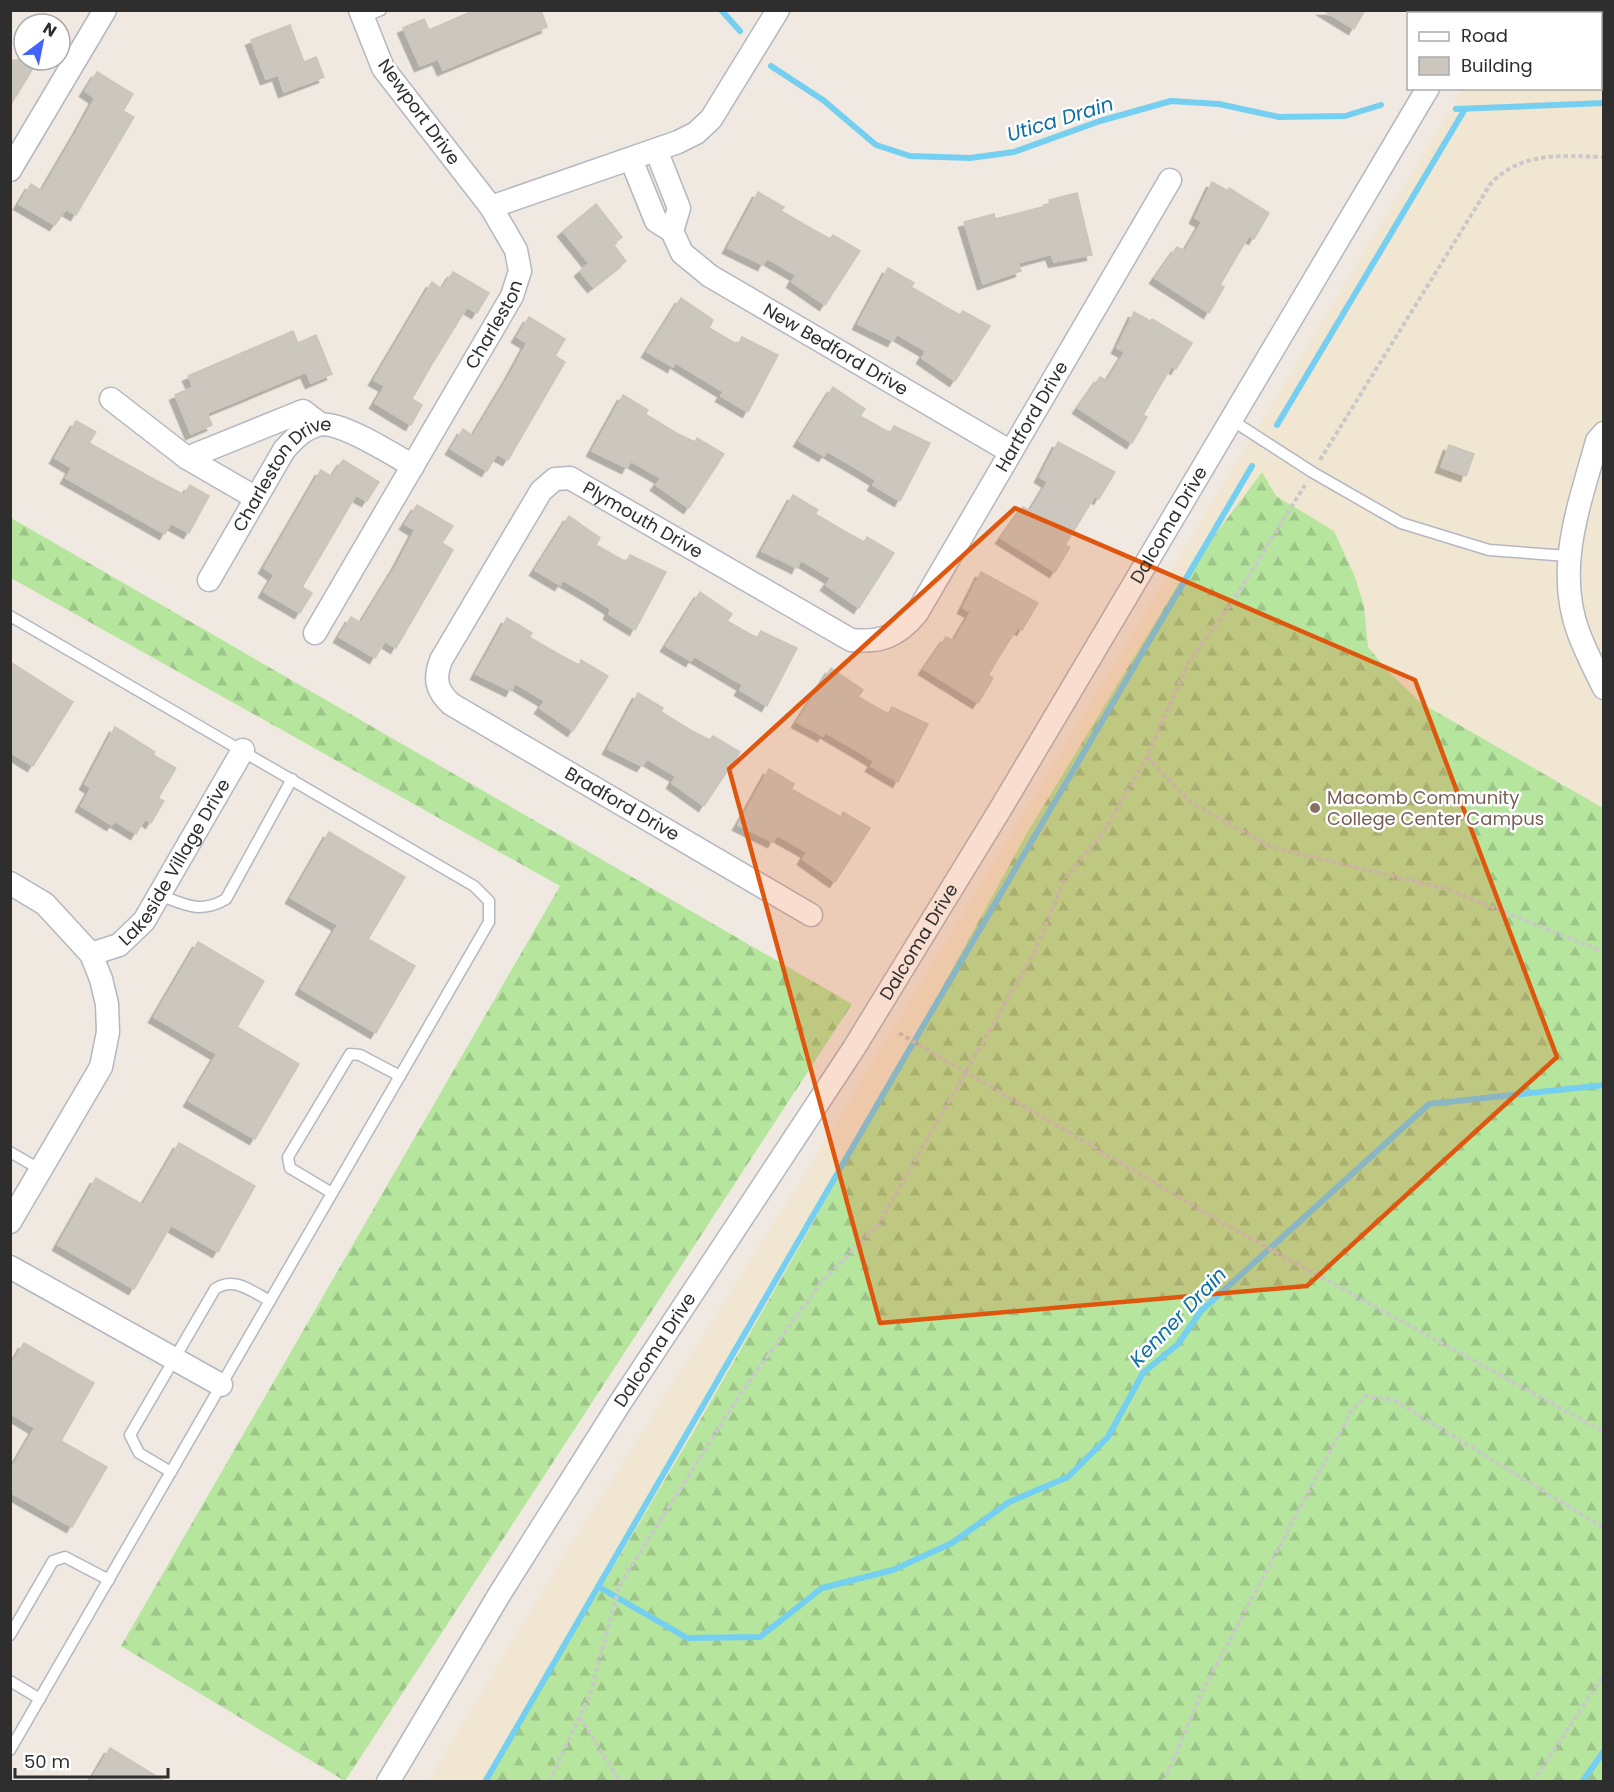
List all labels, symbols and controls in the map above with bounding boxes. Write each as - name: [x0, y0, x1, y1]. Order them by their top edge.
- north arrow: [12, 12, 72, 72]
- legend: [1407, 12, 1602, 90]
- text: N: [38, 17, 61, 43]
- text: Road: [1461, 23, 1508, 48]
- text: Building: [1461, 53, 1533, 78]
- street label: Newport Drive: [372, 54, 466, 170]
- water label: Utica Drain: [1003, 90, 1117, 148]
- street label: Charleston: [459, 277, 528, 374]
- street label: New Bedford Drive: [759, 297, 913, 401]
- street label: Hartford Drive: [989, 356, 1074, 476]
- street label: Charleston Drive: [226, 411, 333, 536]
- street label: Dalcoma Drive: [1124, 461, 1213, 588]
- street label: Plymouth Drive: [578, 475, 708, 564]
- street label: Bradford Drive: [560, 761, 684, 846]
- street label: Lakeside Village Drive: [113, 774, 236, 951]
- place label: Macomb Community College Center Campus: [1327, 785, 1544, 831]
- marker: Macomb Community College Center Campus: [1308, 801, 1322, 815]
- street label: Dalcoma Drive: [873, 879, 964, 1005]
- water label: Kenner Drain: [1123, 1261, 1233, 1373]
- street label: Dalcoma Drive: [608, 1287, 701, 1412]
- scale bar: [15, 1741, 168, 1779]
- text: 50 m: [24, 1749, 70, 1774]

